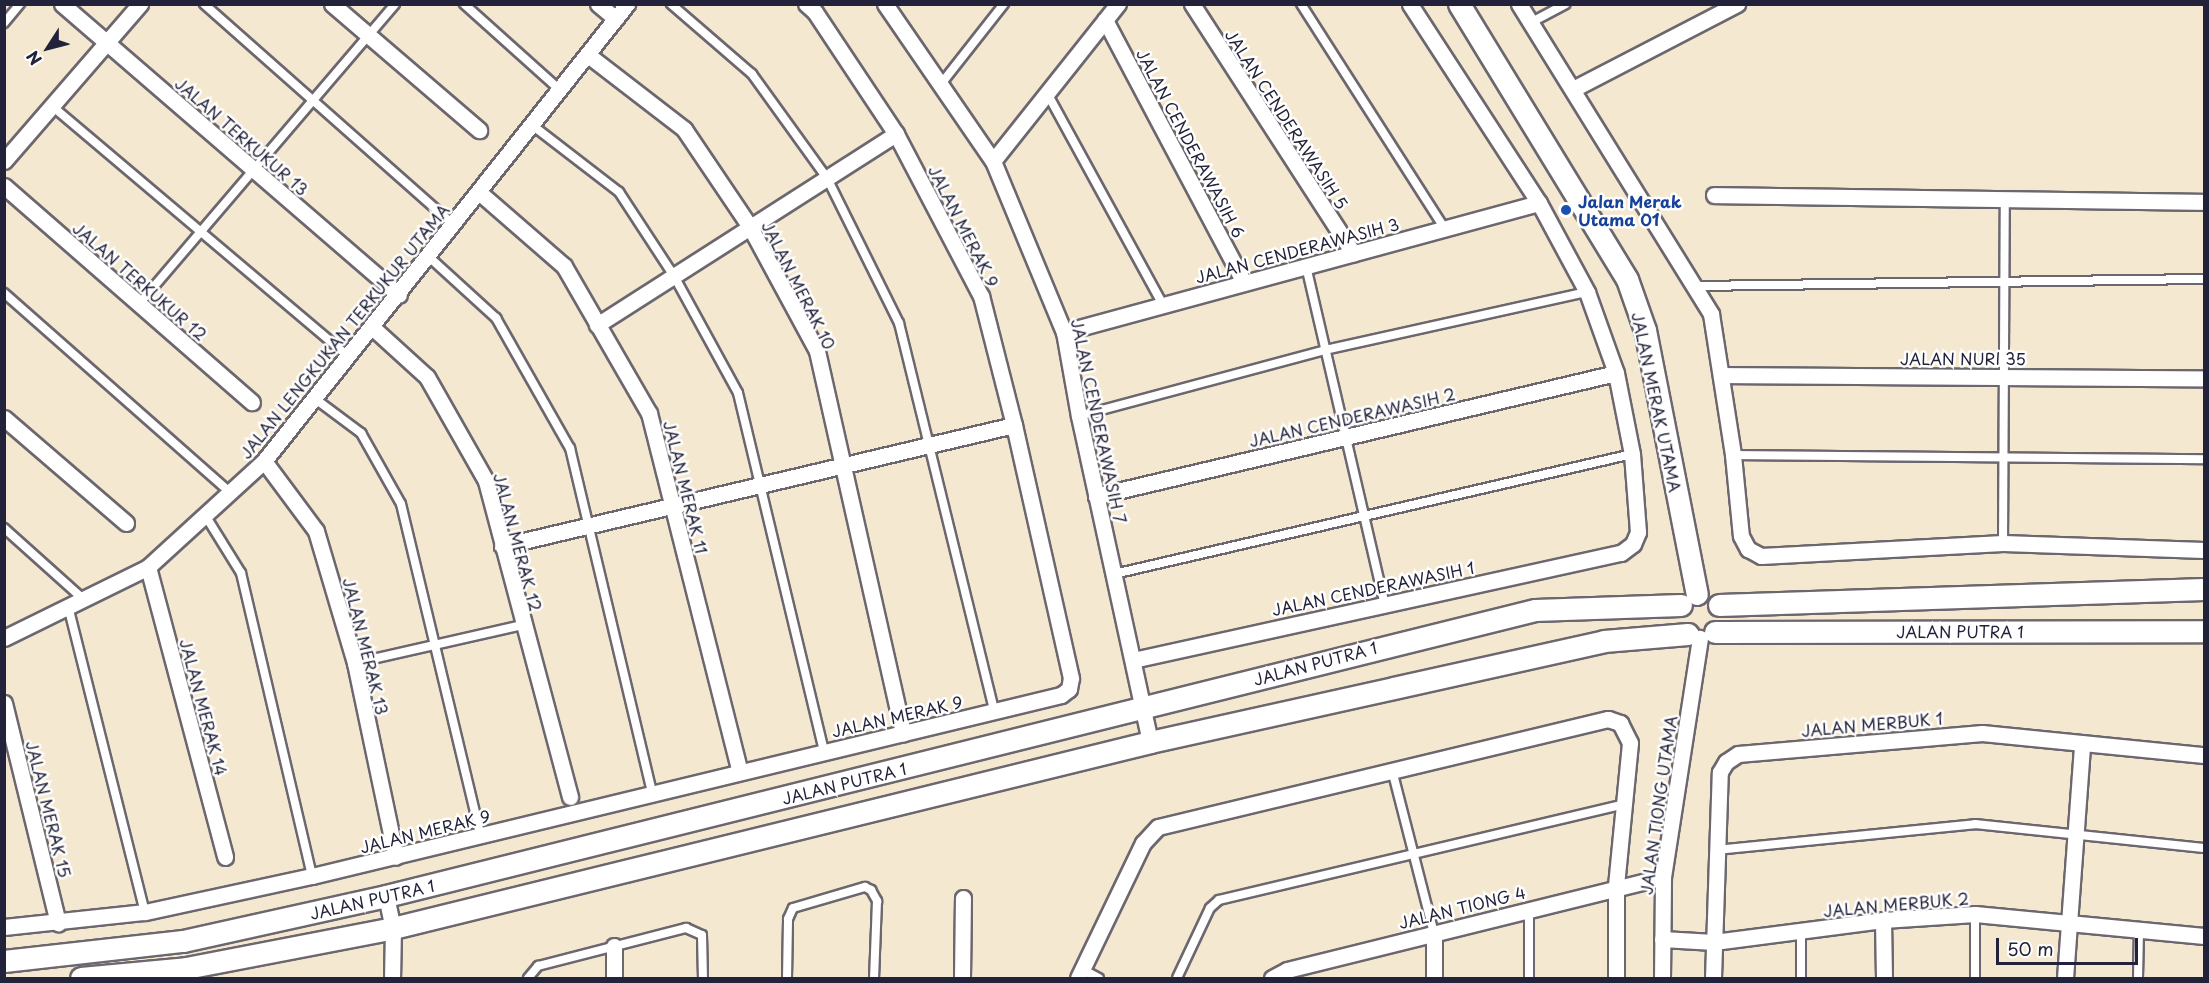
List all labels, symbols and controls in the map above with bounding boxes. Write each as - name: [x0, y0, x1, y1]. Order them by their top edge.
- north arrow: [18, 18, 78, 78]
- street label: JALAN CENDERAWASIH 5: [1221, 25, 1353, 213]
- street label: JALAN CENDERAWASIH 6: [1133, 45, 1249, 241]
- text: N: [20, 46, 47, 71]
- street label: JALAN TERKUKUR 13: [172, 73, 312, 199]
- street label: JALAN MERAK 9: [925, 162, 1003, 290]
- place label: Jalan Merak Utama 01: [1578, 191, 1682, 229]
- street label: JALAN LENGKUKAN TERKUKUR UTAMA: [235, 199, 453, 463]
- marker: Jalan Merak Utama 01: [1559, 203, 1573, 217]
- street label: JALAN CENDERAWASIH 3: [1192, 213, 1402, 287]
- street label: JALAN MERAK 10: [758, 217, 840, 353]
- street label: JALAN TERKUKUR 12: [69, 218, 211, 344]
- street label: JALAN MERAK UTAMA: [1628, 309, 1686, 495]
- street label: JALAN CENDERAWASIH 7: [1068, 316, 1130, 526]
- street label: JALAN NURI 35: [1900, 348, 2026, 368]
- street label: JALAN CENDERAWASIH 2: [1246, 384, 1458, 450]
- street label: JALAN MERAK 11: [660, 418, 712, 556]
- street label: JALAN MERAK 12: [490, 471, 546, 613]
- street label: JALAN CENDERAWASIH 1: [1269, 557, 1477, 619]
- street label: JALAN MERAK 13: [340, 575, 392, 717]
- street label: JALAN PUTRA 1: [1895, 621, 2025, 641]
- street label: JALAN MERAK 14: [176, 636, 232, 778]
- street label: JALAN PUTRA 1: [1250, 637, 1380, 689]
- street label: JALAN MERAK 9: [830, 692, 964, 740]
- street label: JALAN MERBUK 1: [1800, 708, 1944, 740]
- street label: JALAN TIONG UTAMA: [1636, 714, 1680, 896]
- street label: JALAN MERAK 15: [23, 738, 75, 880]
- street label: JALAN PUTRA 1: [779, 758, 909, 808]
- street label: JALAN MERAK 9: [358, 806, 492, 856]
- street label: JALAN PUTRA 1: [307, 875, 437, 923]
- street label: JALAN TIONG 4: [1396, 882, 1528, 932]
- street label: JALAN MERBUK 2: [1822, 888, 1970, 920]
- scale bar: [1999, 926, 2142, 964]
- text: 50 m: [2007, 935, 2054, 962]

